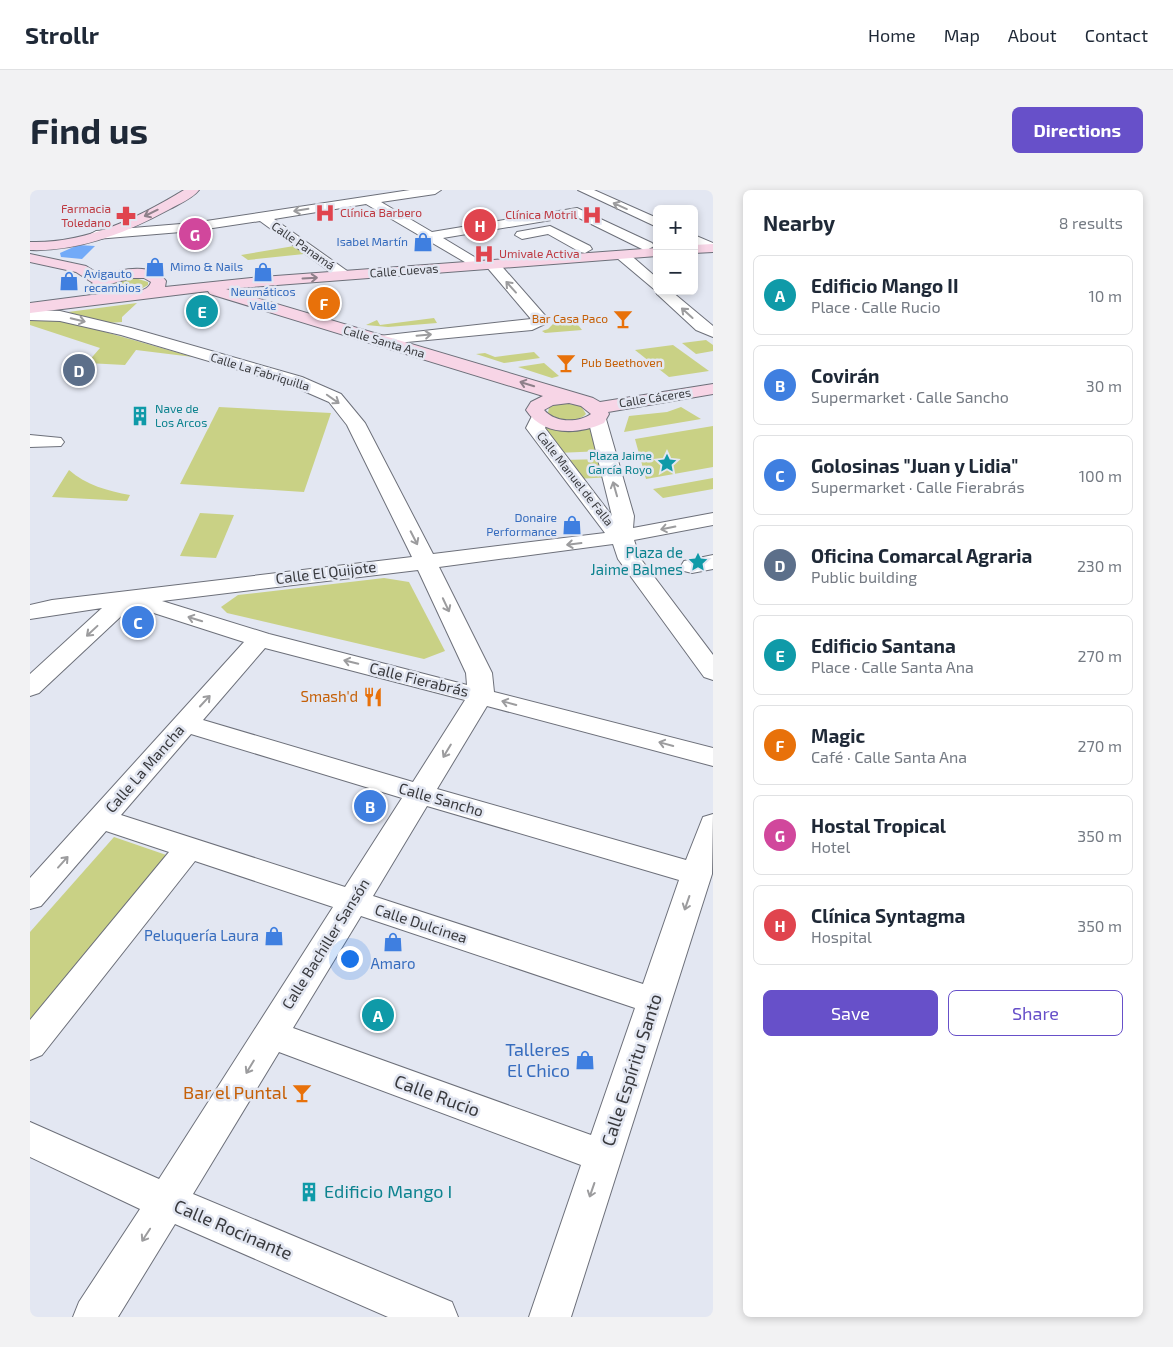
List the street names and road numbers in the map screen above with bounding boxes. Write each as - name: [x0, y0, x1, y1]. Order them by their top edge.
- street label: Calle Panamá: [269, 218, 338, 272]
- street label: Calle Cuevas: [369, 261, 439, 279]
- street label: Calle Santa Ana: [342, 322, 427, 360]
- street label: Calle La Fabriquilla: [209, 349, 312, 393]
- street label: Calle Cáceres: [618, 384, 692, 410]
- street label: Calle Manuel de Falla: [535, 429, 617, 528]
- street label: Calle El Quijote: [275, 557, 377, 588]
- street label: Calle Fierabrás: [368, 658, 471, 700]
- street label: Calle La Mancha: [101, 721, 187, 816]
- street label: Calle Sancho: [397, 778, 486, 820]
- street label: Calle Bachiller Sansón: [278, 875, 373, 1012]
- street label: Calle Dulcinea: [373, 900, 470, 946]
- street label: Calle Espíritu Santo: [596, 991, 666, 1149]
- street label: Calle Rucio: [392, 1069, 483, 1121]
- street label: Calle Rocinante: [171, 1194, 296, 1264]

